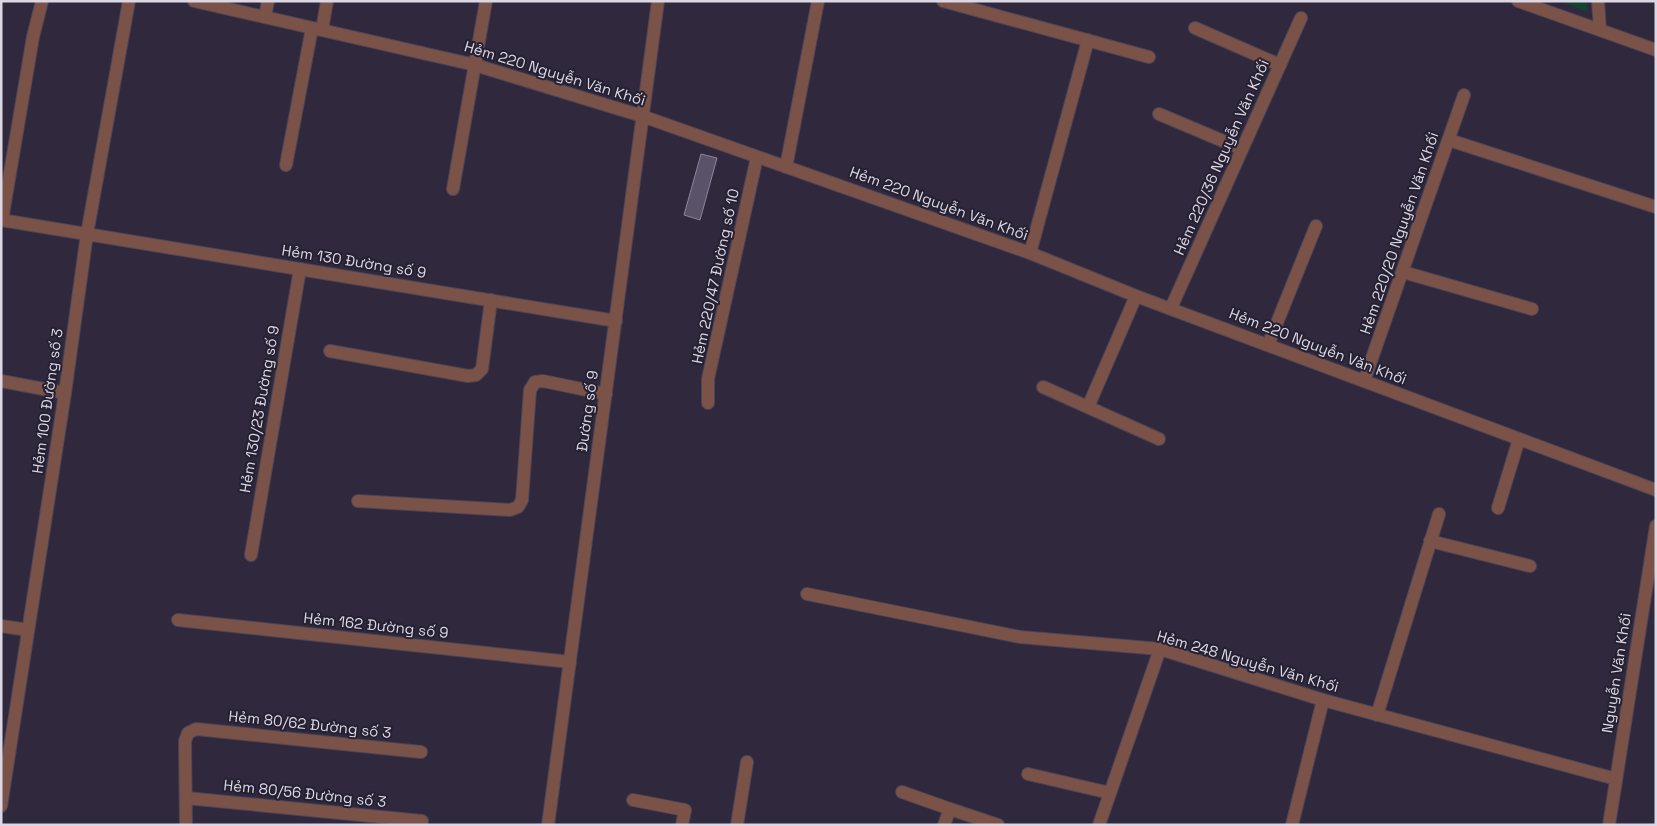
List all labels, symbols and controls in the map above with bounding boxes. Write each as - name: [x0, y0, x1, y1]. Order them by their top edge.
- street label: Hẻm 220 Nguyễn Văn Khối: [462, 36, 648, 110]
- street label: Hẻm 220/36 Nguyễn Văn Khối: [1169, 56, 1273, 258]
- street label: Hẻm 220/20 Nguyễn Văn Khối: [1355, 129, 1443, 337]
- street label: Hẻm 220 Nguyễn Văn Khối: [847, 162, 1031, 244]
- street label: Hẻm 220/47 Đường số 10: [687, 187, 743, 365]
- street label: Hẻm 130 Đường số 9: [280, 240, 428, 282]
- street label: Hẻm 220 Nguyễn Văn Khối: [1227, 303, 1409, 389]
- street label: Hẻm 130/23 Đường số 9: [235, 324, 283, 494]
- street label: Hẻm 100 Đường số 3: [27, 327, 67, 475]
- street label: Đường số 9: [572, 369, 602, 453]
- street label: Hẻm 162 Đường số 9: [303, 608, 449, 642]
- street label: Nguyễn Văn Khối: [1597, 612, 1635, 734]
- street label: Hẻm 248 Nguyễn Văn Khối: [1155, 626, 1341, 696]
- street label: Hẻm 80/62 Đường số 3: [228, 706, 392, 742]
- street label: Hẻm 80/56 Đường số 3: [223, 775, 387, 811]

